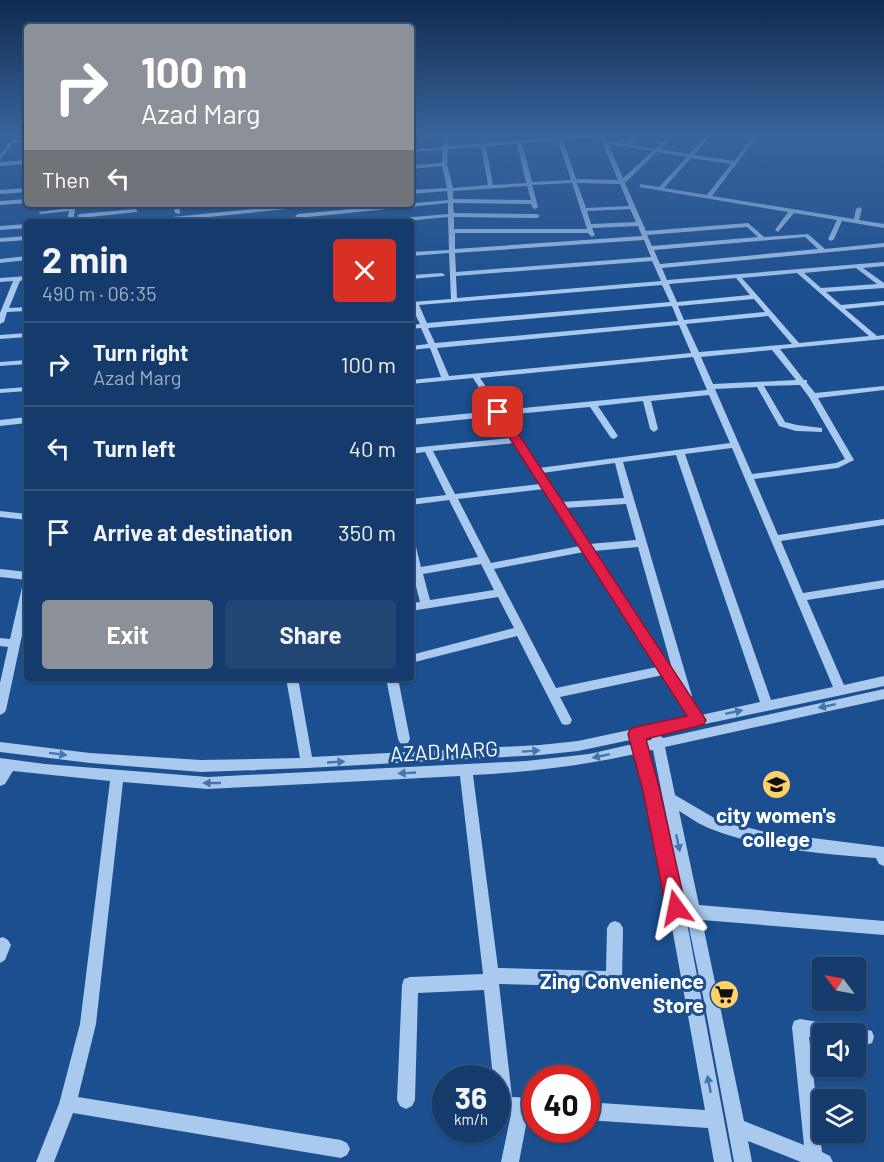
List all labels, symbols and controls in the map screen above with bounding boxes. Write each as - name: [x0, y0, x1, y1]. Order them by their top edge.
- text: 100 m: [141, 46, 247, 96]
- icon: right: [42, 48, 120, 126]
- text: Azad Marg: [141, 97, 260, 129]
- icon: left: [102, 162, 135, 195]
- text: Then: [42, 166, 90, 192]
- text: 2 min: [42, 237, 128, 280]
- button: close: [333, 239, 396, 302]
- text: 490 m · 06:35: [42, 281, 156, 305]
- text: Turn right: [93, 339, 188, 365]
- icon: right: [42, 348, 75, 381]
- text: 100 m: [341, 351, 396, 377]
- text: Azad Marg: [93, 365, 181, 389]
- pin: [472, 386, 523, 437]
- icon: arrive: [481, 395, 514, 428]
- icon: left: [42, 432, 75, 465]
- text: Turn left: [93, 435, 176, 461]
- text: 40 m: [349, 435, 396, 461]
- icon: arrive: [42, 516, 75, 549]
- text: Arrive at destination: [93, 519, 292, 545]
- text: 350 m: [338, 519, 396, 545]
- button: Exit: [42, 600, 213, 669]
- button: Share: [225, 600, 396, 669]
- one-way arrow: [817, 702, 836, 711]
- one-way arrow: [725, 707, 744, 716]
- street label: AZAD MARG: [389, 735, 499, 766]
- one-way arrow: [522, 746, 541, 756]
- one-way arrow: [49, 749, 68, 759]
- one-way arrow: [591, 752, 610, 761]
- one-way arrow: [327, 757, 346, 766]
- one-way arrow: [397, 769, 416, 778]
- school or university icon: city women's college: [760, 769, 792, 801]
- one-way arrow: [203, 778, 222, 788]
- place label: city women's college: [716, 802, 836, 851]
- one-way arrow: [674, 833, 683, 852]
- position arrow: [644, 876, 708, 940]
- north arrow: [812, 957, 866, 1011]
- map controls: [812, 957, 866, 1143]
- place label: Zing Convenience Store: [540, 968, 704, 1017]
- supermarket icon: Zing Convenience Store: [709, 978, 741, 1010]
- button: sound: [812, 1023, 866, 1077]
- speed limit sign: 40: [522, 1065, 600, 1143]
- one-way arrow: [705, 1074, 714, 1093]
- text: 36: [455, 1079, 487, 1115]
- button: layers: [812, 1089, 866, 1143]
- text: km/h: [454, 1110, 488, 1128]

